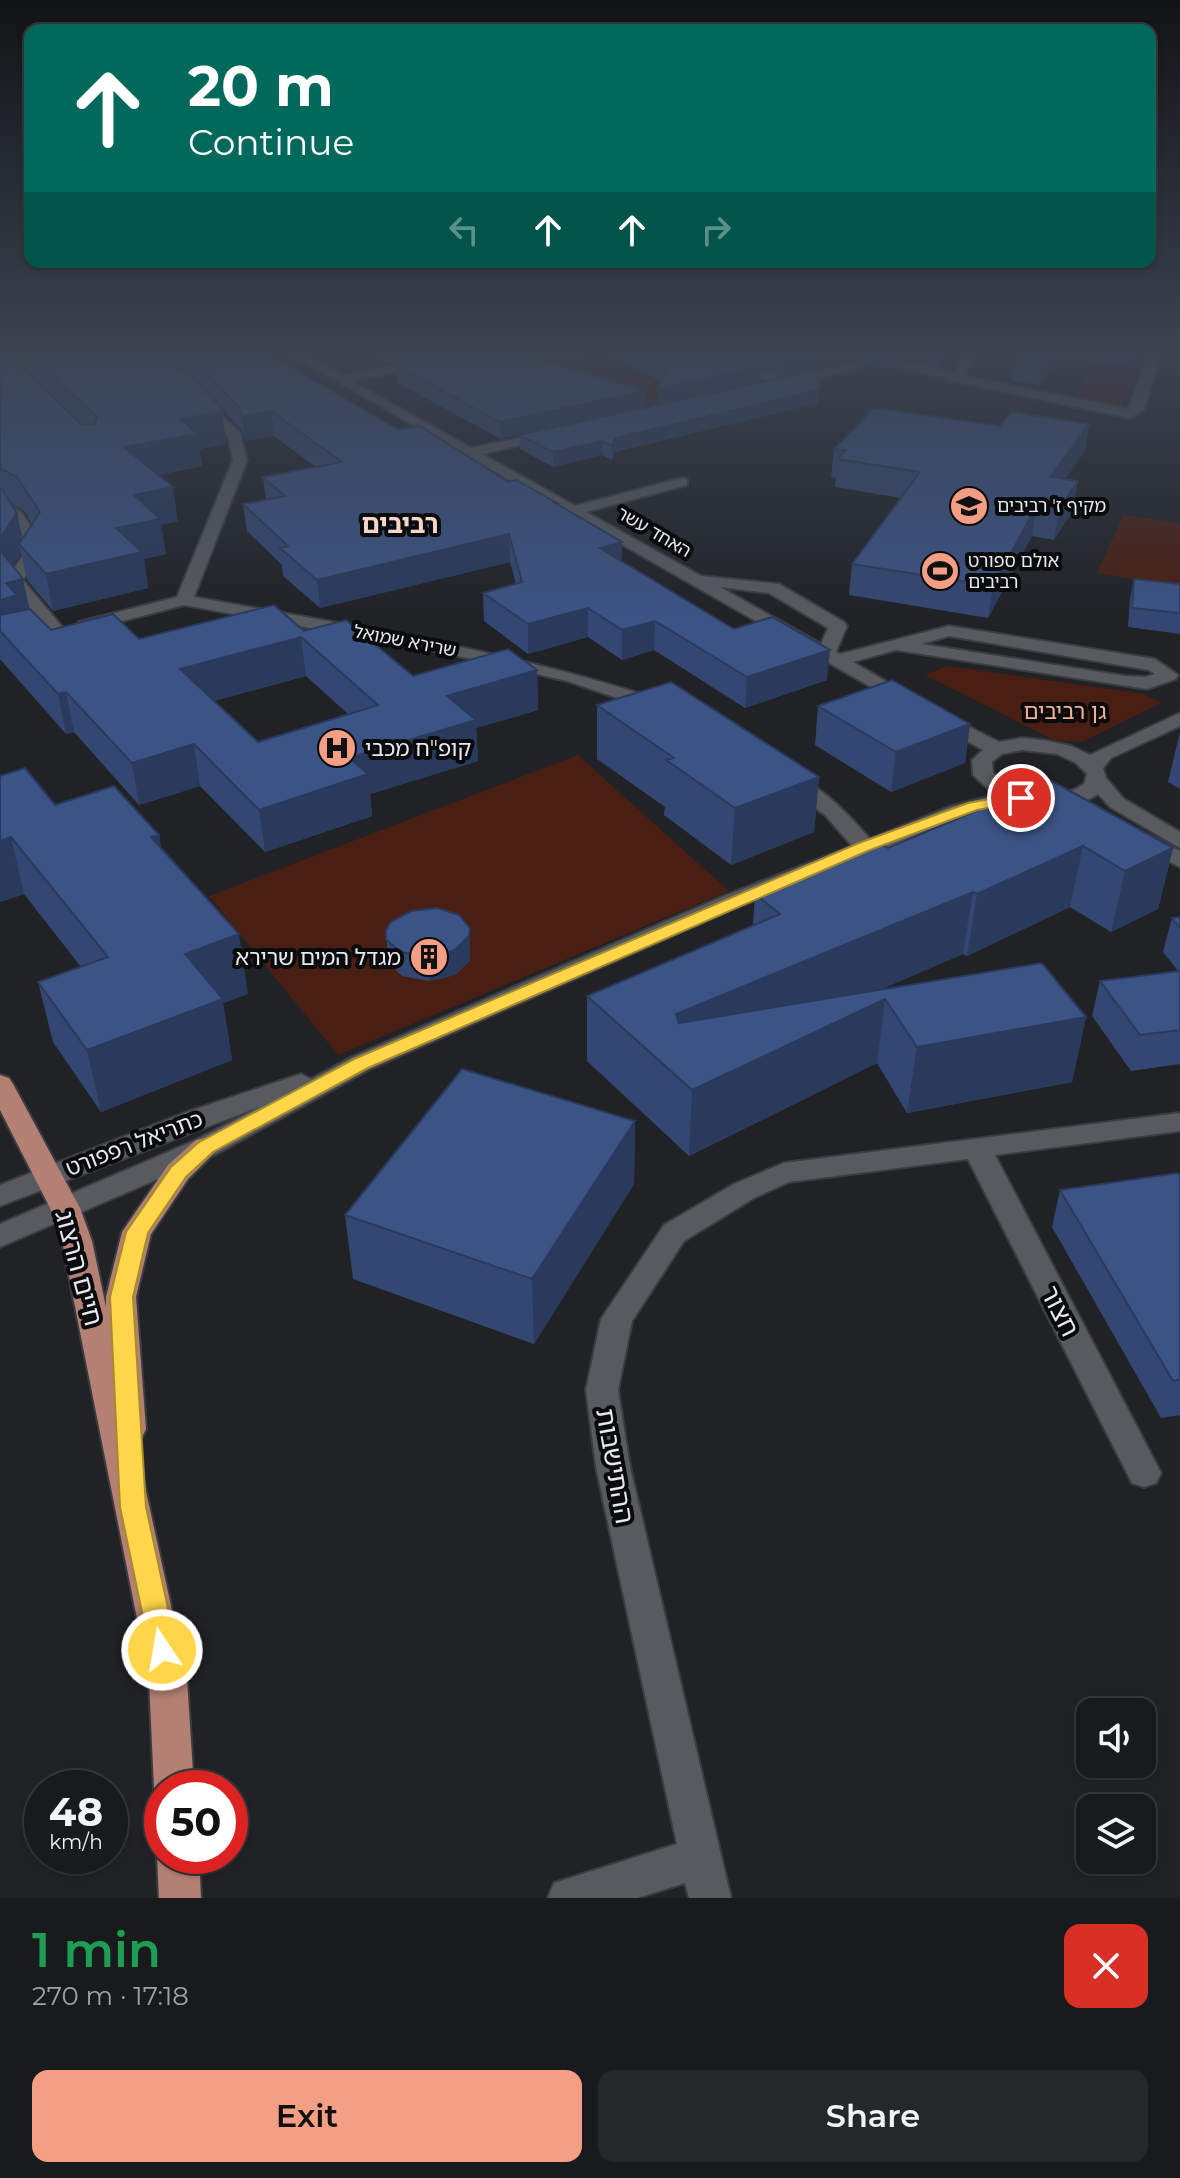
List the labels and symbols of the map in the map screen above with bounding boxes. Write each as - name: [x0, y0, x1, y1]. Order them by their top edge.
- school or university icon: מקיף ז' רביבים: [948, 485, 990, 527]
- place label: מקיף ז' רביבים: [997, 495, 1106, 517]
- street label: האחד עשר: [613, 502, 695, 562]
- district label: רביבים: [361, 508, 439, 540]
- sports icon: אולם ספורט רביבים: [919, 550, 961, 592]
- place label: אולם ספורט רביבים: [968, 550, 1059, 593]
- street label: שרירא שמואל: [352, 620, 458, 662]
- park label: גן רביבים: [1024, 698, 1106, 725]
- hospital icon: קופ"ח מכבי: [316, 727, 358, 769]
- place label: קופ"ח מכבי: [365, 735, 471, 762]
- pin: [987, 764, 1055, 832]
- building icon: מגדל המים שרירא: [408, 936, 450, 978]
- place label: מגדל המים שרירא: [235, 944, 401, 971]
- street label: כתריאל רפפורט: [62, 1105, 206, 1182]
- street label: חיים הרצוג: [48, 1207, 110, 1329]
- street label: חצור: [1034, 1280, 1086, 1342]
- street label: ההתישבות: [589, 1406, 641, 1526]
- position arrow: [120, 1608, 204, 1692]
- speed limit sign: 50: [144, 1770, 248, 1874]

